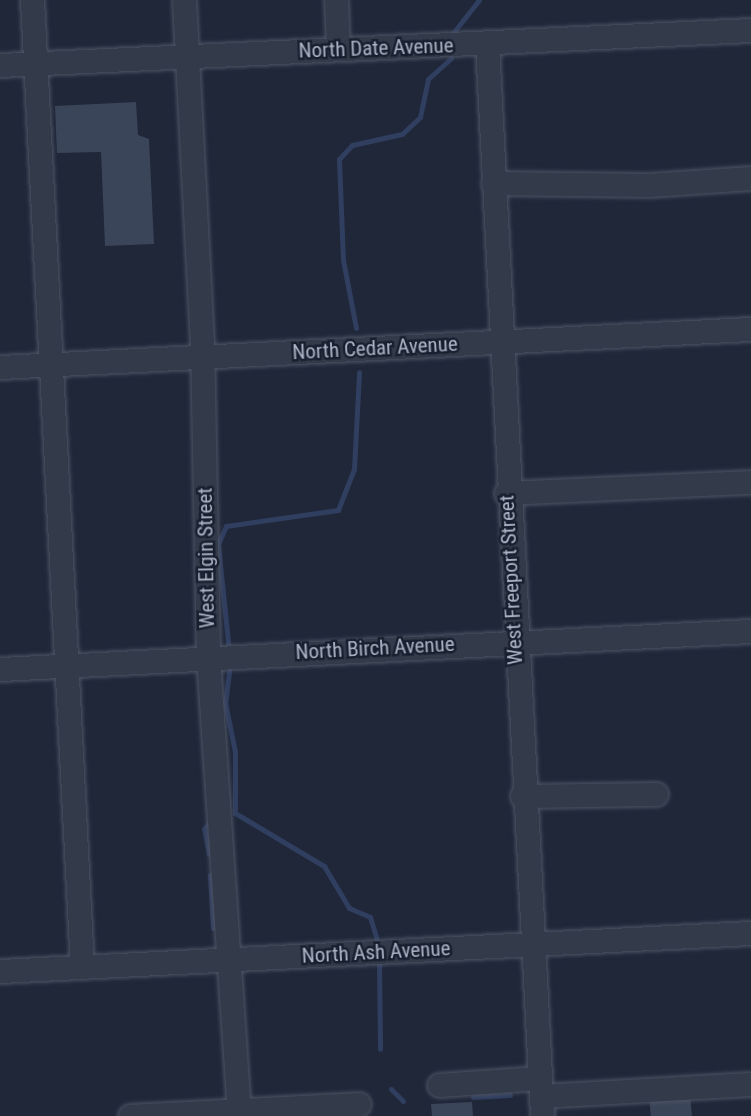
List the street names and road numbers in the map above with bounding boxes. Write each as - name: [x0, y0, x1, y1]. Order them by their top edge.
- street label: North Date Avenue: [298, 33, 454, 63]
- street label: North Cedar Avenue: [292, 331, 458, 365]
- street label: West Elgin Street: [192, 487, 220, 629]
- street label: West Freeport Street: [494, 495, 528, 665]
- street label: North Birch Avenue: [295, 631, 455, 665]
- street label: North Ash Avenue: [301, 936, 451, 968]

